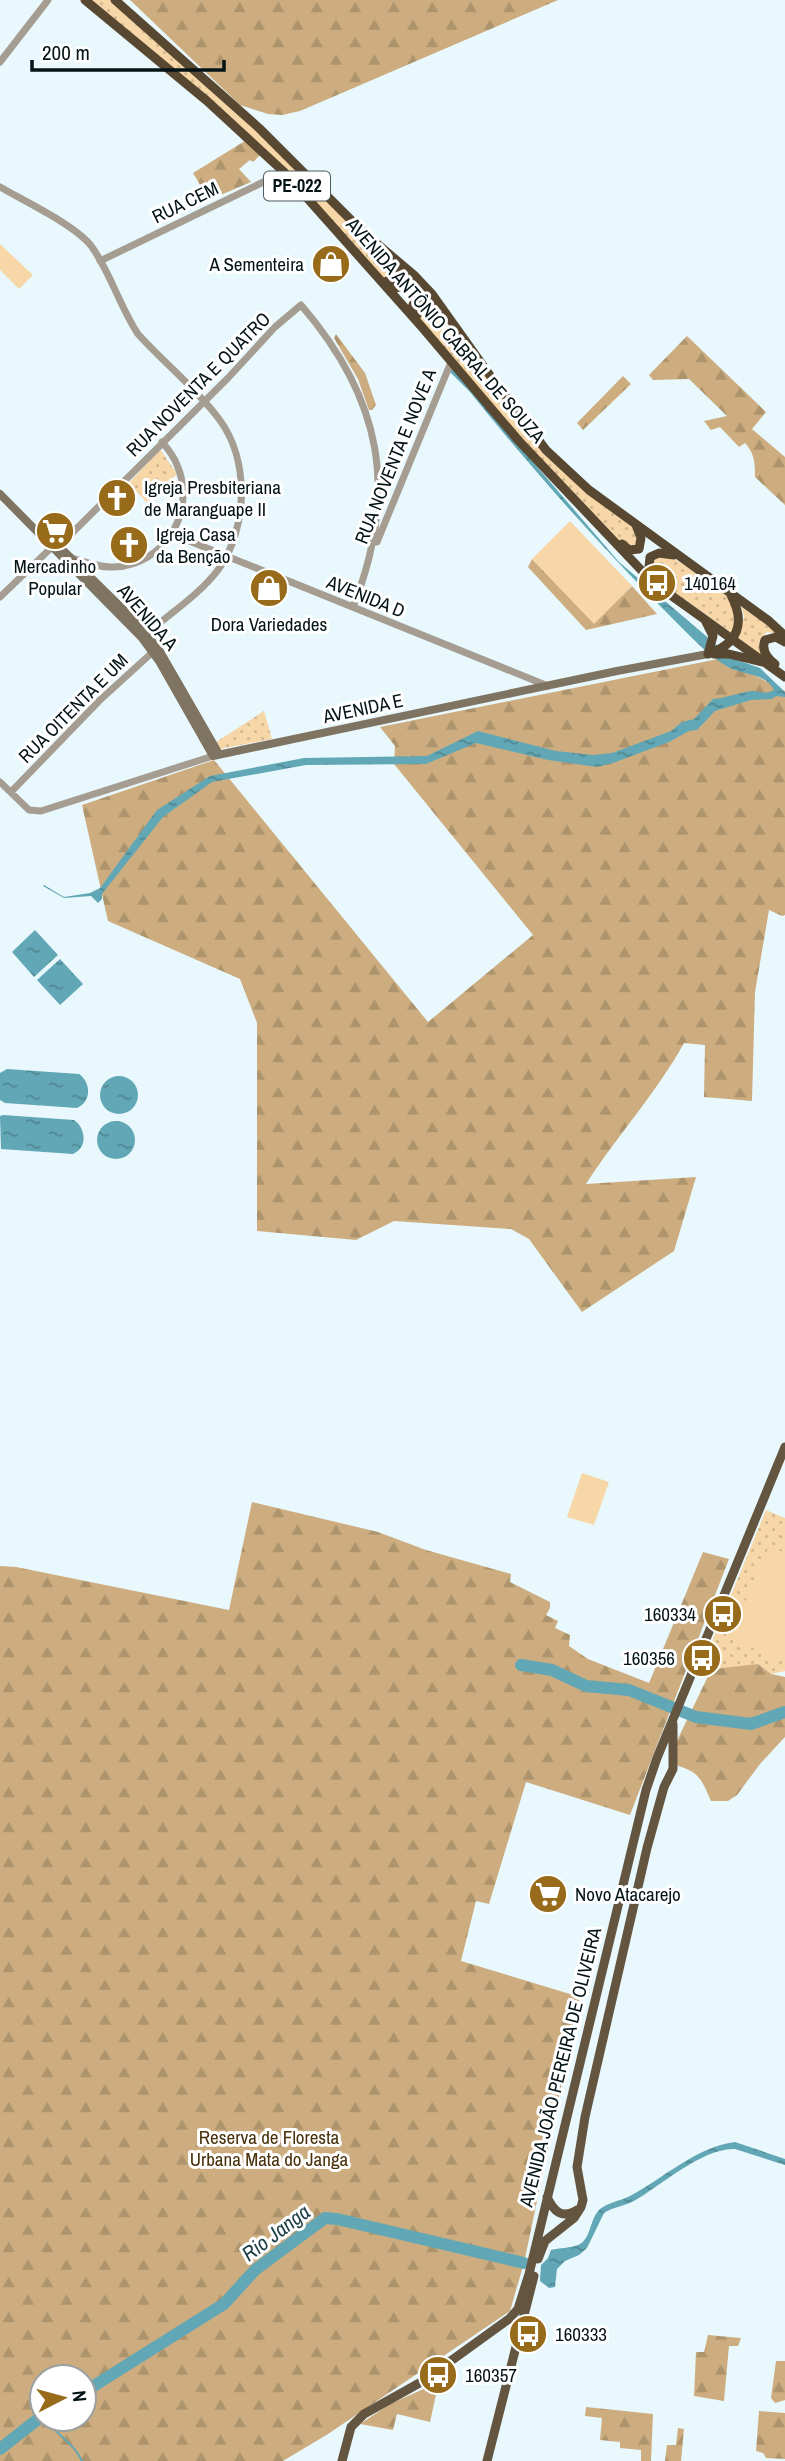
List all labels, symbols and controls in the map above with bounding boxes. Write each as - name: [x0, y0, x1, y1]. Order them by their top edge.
- scale bar: [32, 28, 224, 72]
- text: 200 m: [42, 38, 90, 67]
- road number: PE-022: [264, 172, 330, 201]
- street label: RUA CEM: [147, 175, 223, 229]
- street label: AVENIDA ANTÔNIO CABRAL DE SOUZA: [340, 211, 552, 449]
- shop icon: A Sementeira: [310, 243, 352, 285]
- place label: A Sementeira: [209, 251, 304, 277]
- street label: RUA NOVENTA E QUATRO: [120, 306, 276, 462]
- street label: RUA NOVENTA E NOVE A: [348, 364, 442, 547]
- place label: Igreja Presbiteriana de Maranguape II: [144, 474, 281, 522]
- church icon: Igreja Presbiteriana de Maranguape II: [96, 477, 138, 519]
- supermarket icon: Mercadinho Popular: [34, 510, 76, 552]
- place label: Igreja Casa da Benção: [156, 521, 236, 569]
- church icon: Igreja Casa da Benção: [108, 524, 150, 566]
- place label: Mercadinho Popular: [14, 553, 96, 601]
- bus stop icon: 140164: [636, 562, 678, 604]
- shop icon: Dora Variedades: [248, 567, 290, 609]
- street label: AVENIDA D: [322, 568, 409, 623]
- place label: 140164: [684, 570, 736, 596]
- street label: AVENIDA A: [111, 577, 185, 656]
- place label: Dora Variedades: [211, 611, 328, 637]
- street label: RUA OITENTA E UM: [12, 647, 134, 769]
- street label: AVENIDA E: [320, 687, 405, 729]
- bus stop icon: 160334: [702, 1593, 744, 1635]
- place label: 160334: [644, 1601, 696, 1627]
- bus stop icon: 160356: [681, 1637, 723, 1679]
- place label: 160356: [623, 1645, 675, 1671]
- supermarket icon: Novo Atacarejo: [527, 1873, 569, 1915]
- place label: Novo Atacarejo: [575, 1881, 681, 1907]
- street label: AVENIDA JOÃO PEREIRA DE OLIVEIRA: [512, 1924, 608, 2210]
- park label: Reserva de Floresta Urbana Mata do Janga: [190, 2124, 349, 2172]
- water label: Rio Janga: [236, 2197, 316, 2268]
- bus stop icon: 160333: [507, 2313, 549, 2355]
- place label: 160333: [555, 2321, 607, 2347]
- bus stop icon: 160357: [417, 2354, 459, 2396]
- place label: 160357: [465, 2362, 517, 2388]
- north arrow: [28, 2363, 98, 2433]
- text: N: [66, 2389, 93, 2403]

